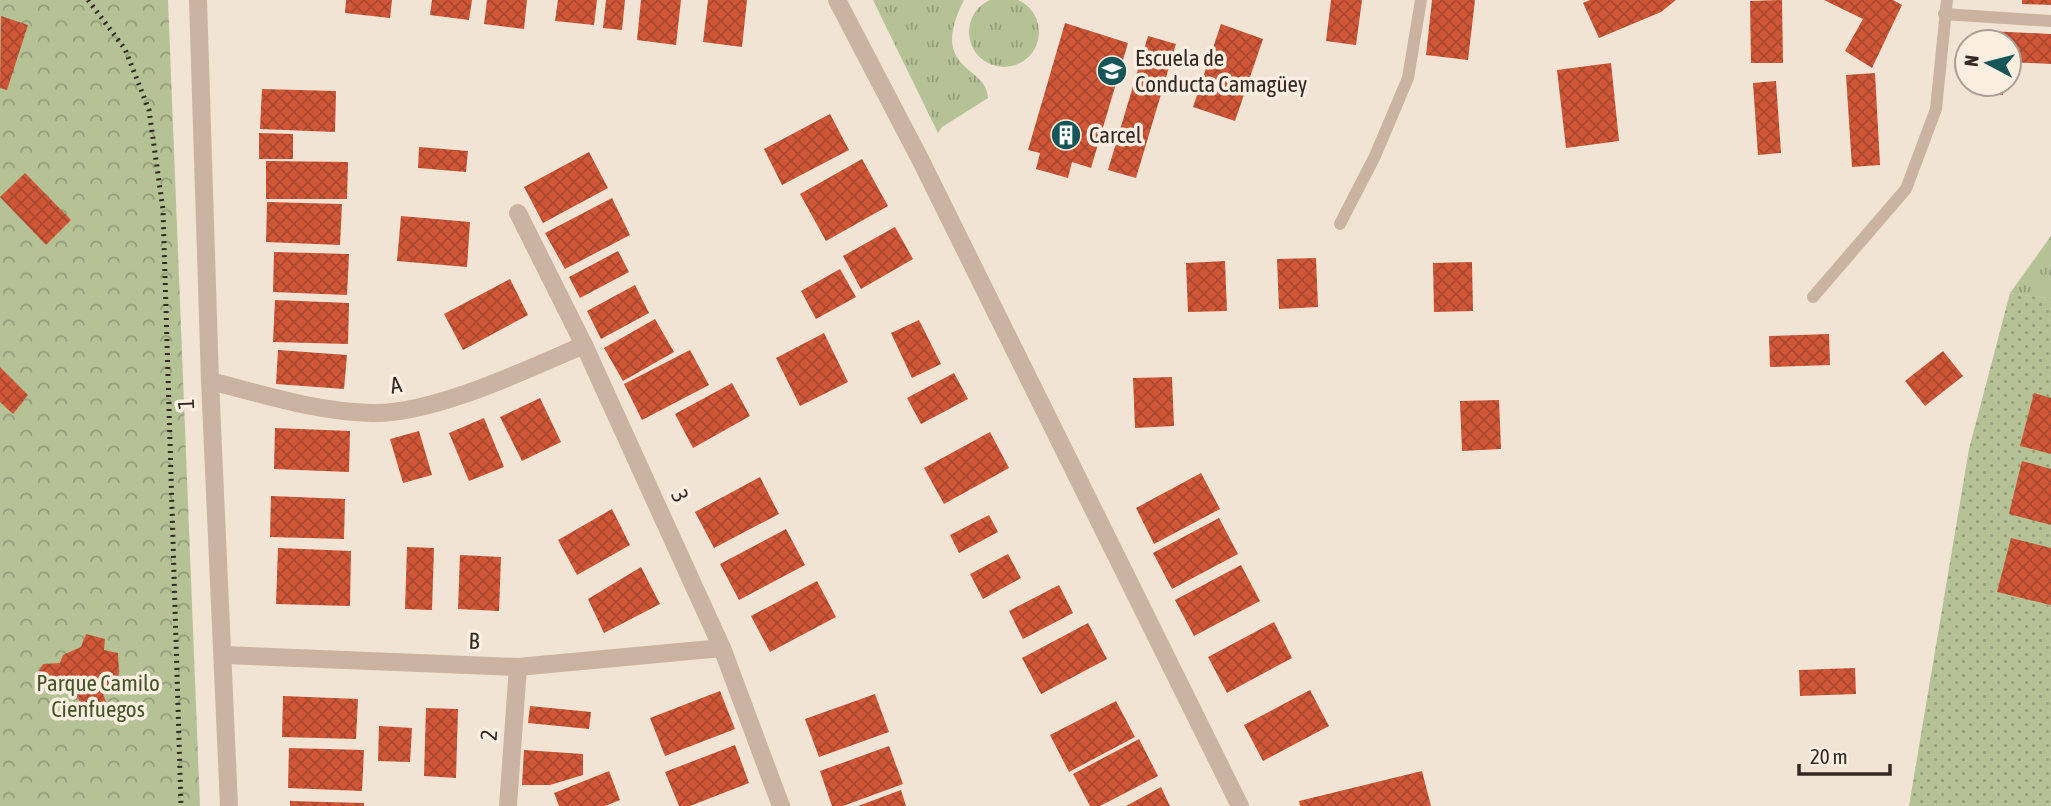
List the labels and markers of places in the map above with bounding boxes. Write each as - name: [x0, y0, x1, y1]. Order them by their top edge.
- place label: Escuela de Conducta Camagüey: [1135, 45, 1307, 97]
- school or university icon: Escuela de Conducta Camagüey: [1095, 54, 1129, 88]
- building icon: Carcel: [1049, 118, 1083, 152]
- place label: Carcel: [1089, 122, 1142, 148]

